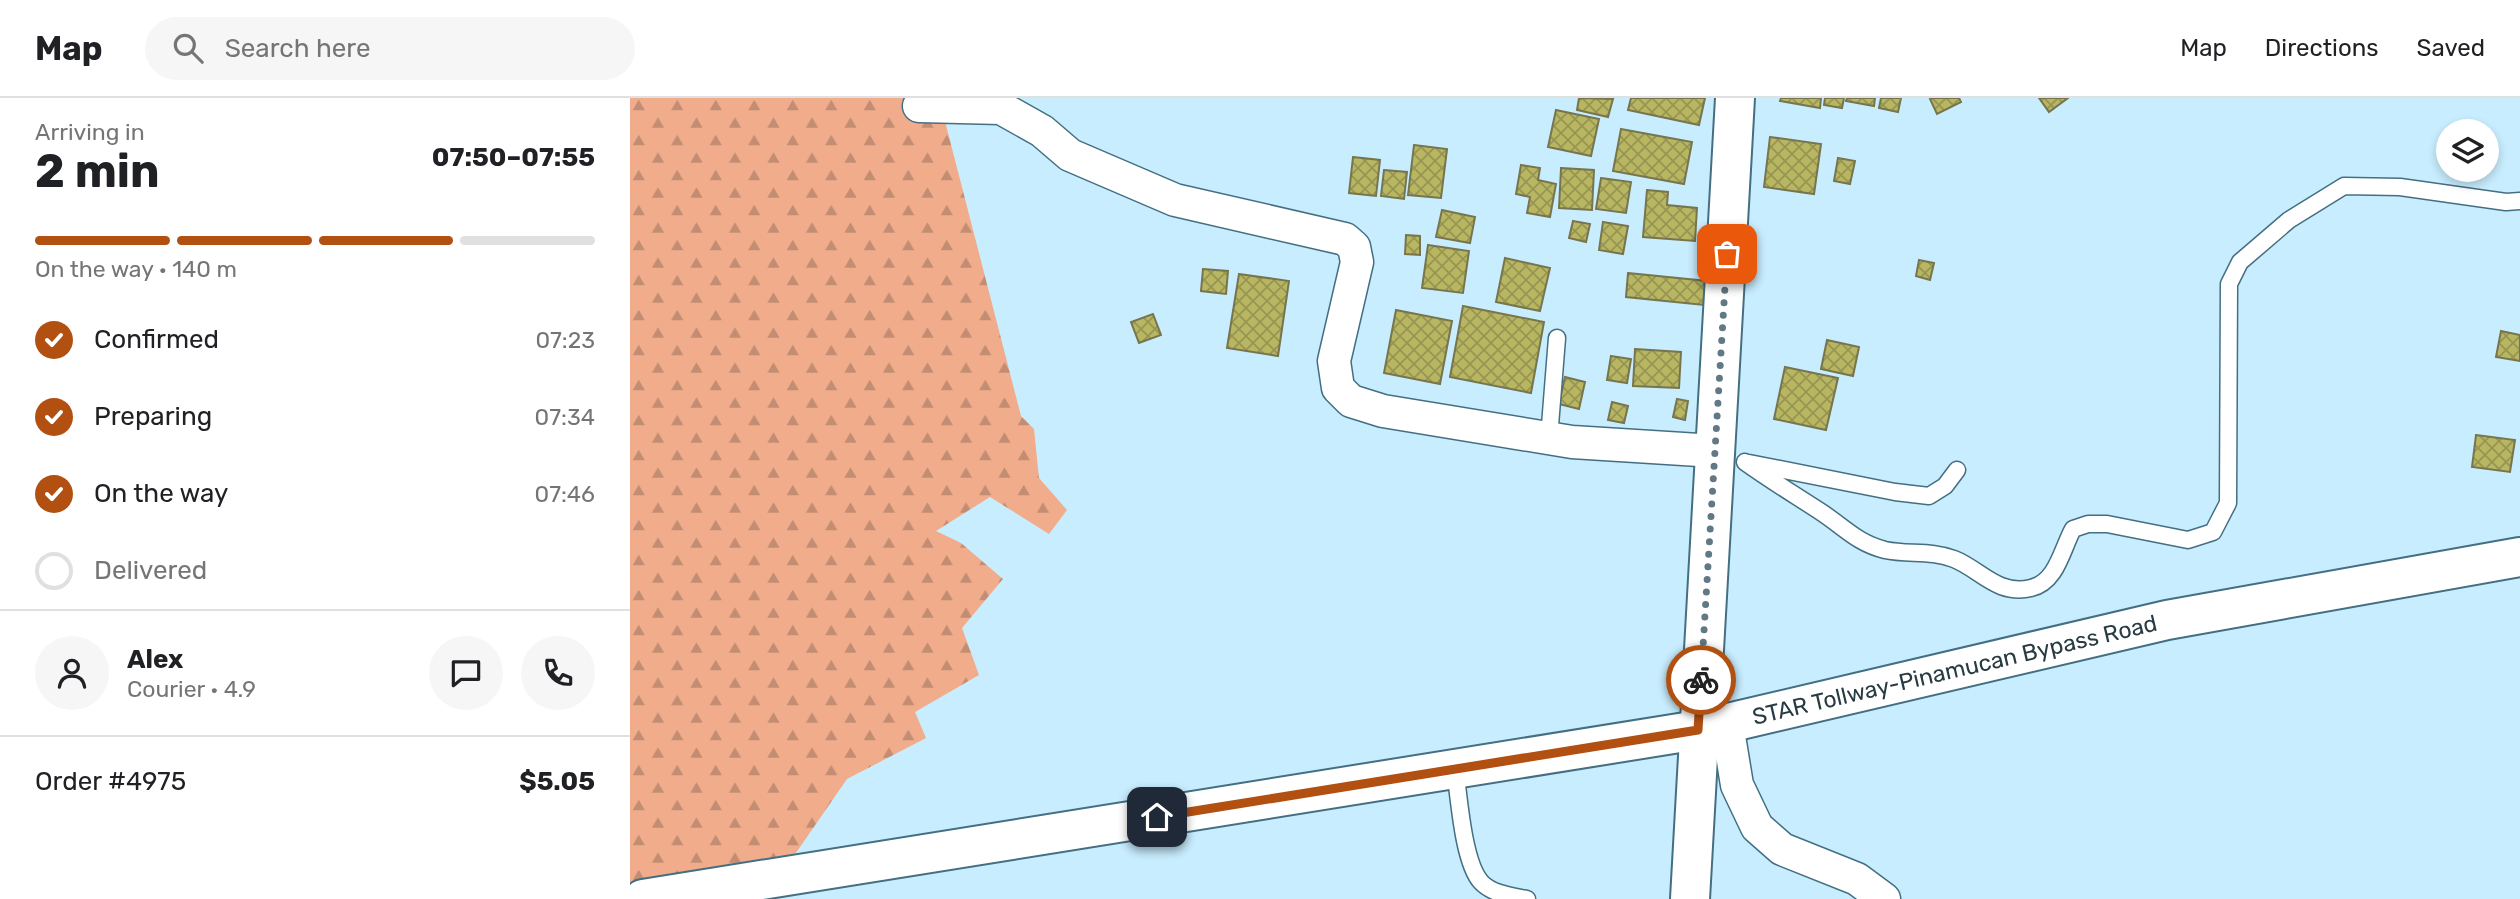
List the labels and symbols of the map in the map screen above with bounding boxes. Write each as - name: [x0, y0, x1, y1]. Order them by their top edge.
- pin: [1697, 224, 1757, 284]
- street label: STAR Tollway-Pinamucan Bypass Road: [1749, 609, 2160, 731]
- courier: [1666, 645, 1736, 715]
- pin: [1127, 787, 1187, 847]

